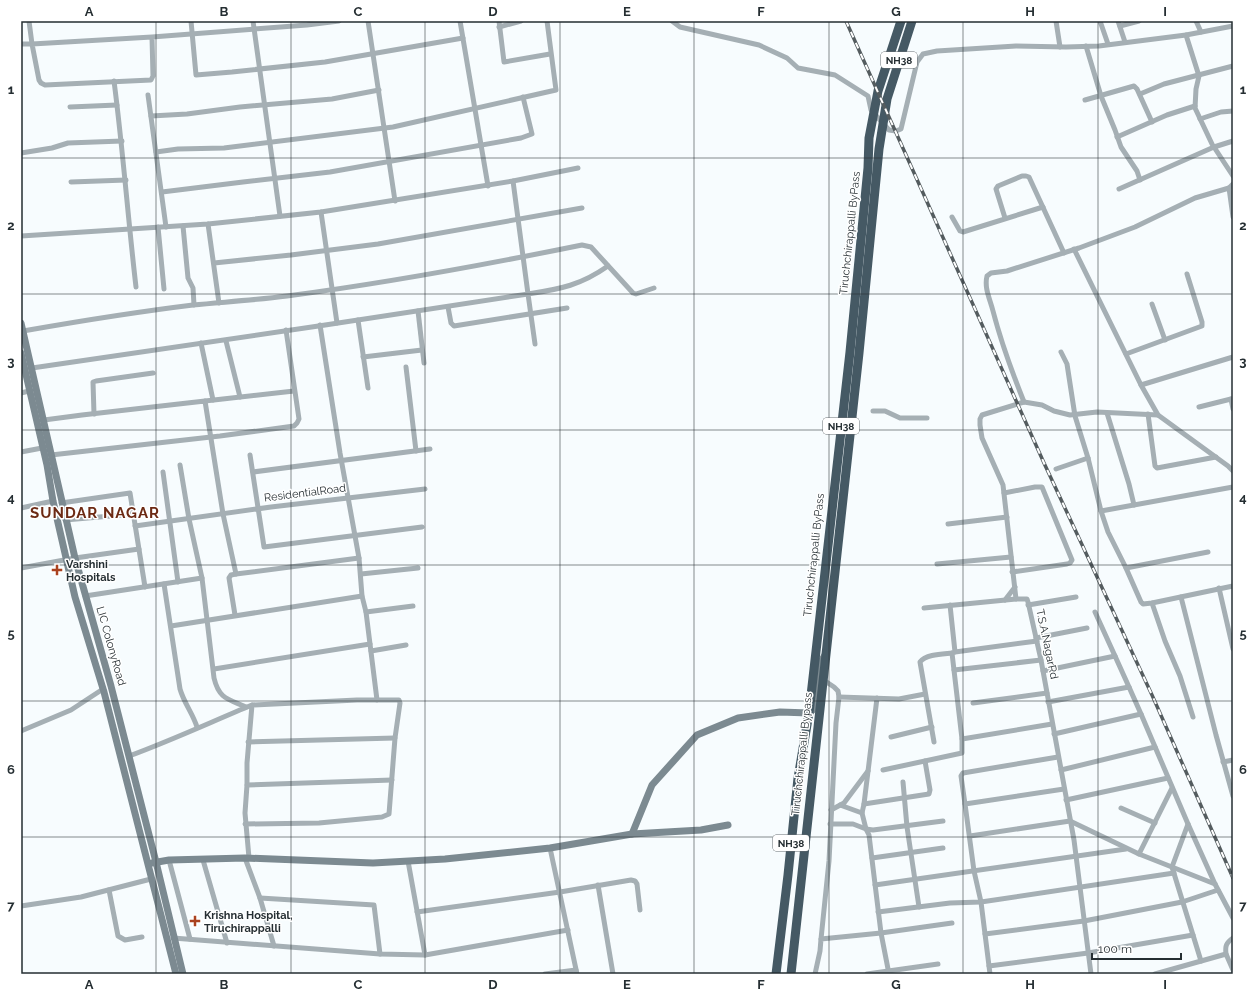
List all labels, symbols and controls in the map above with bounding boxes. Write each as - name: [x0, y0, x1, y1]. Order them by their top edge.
- text: A: [85, 4, 94, 19]
- text: B: [220, 4, 229, 19]
- text: C: [354, 4, 363, 19]
- text: D: [488, 4, 498, 19]
- text: E: [623, 4, 631, 19]
- text: F: [757, 4, 765, 19]
- text: G: [891, 4, 901, 19]
- text: H: [1025, 4, 1035, 19]
- text: I: [1163, 4, 1167, 19]
- road number: NH38: [881, 52, 917, 68]
- text: 1: [8, 82, 15, 97]
- text: 1: [1240, 82, 1247, 97]
- street label: Tiruchchirappalli ByPass: [837, 171, 863, 295]
- text: 2: [7, 218, 15, 233]
- text: 2: [1239, 218, 1247, 233]
- text: 3: [7, 354, 15, 369]
- text: 3: [1239, 354, 1247, 369]
- road number: NH38: [823, 418, 859, 434]
- street label: ResidentialRoad: [263, 482, 347, 504]
- text: 4: [7, 490, 15, 505]
- text: 4: [1239, 490, 1247, 505]
- street label: Tiruchchirappalli ByPass: [801, 493, 827, 617]
- district label: SUNDAR NAGAR: [30, 504, 160, 522]
- place label: Varshini Hospitals: [66, 558, 116, 584]
- marker: Varshini Hospitals: [51, 564, 63, 576]
- street label: LIC ColonyRoad: [93, 605, 129, 687]
- street label: T.S.A.NagarRd: [1033, 608, 1061, 680]
- text: 5: [7, 626, 15, 641]
- text: 5: [1239, 626, 1247, 641]
- street label: Tiruchchirappalli Bypass: [789, 692, 815, 816]
- text: 6: [7, 762, 15, 777]
- text: 6: [1239, 762, 1247, 777]
- road number: NH38: [773, 835, 809, 851]
- text: 7: [7, 898, 15, 913]
- text: 7: [1239, 898, 1247, 913]
- place label: Krishna Hospital, Tiruchirappalli: [204, 909, 293, 935]
- marker: Krishna Hospital, Tiruchirappalli: [189, 915, 201, 927]
- scale bar: [1092, 935, 1181, 961]
- text: 100 m: [1098, 942, 1132, 956]
- text: A: [85, 977, 94, 992]
- text: B: [220, 977, 229, 992]
- text: C: [354, 977, 363, 992]
- text: D: [488, 977, 498, 992]
- text: E: [623, 977, 631, 992]
- text: F: [757, 977, 765, 992]
- text: G: [891, 977, 901, 992]
- text: H: [1025, 977, 1035, 992]
- text: I: [1163, 977, 1167, 992]

